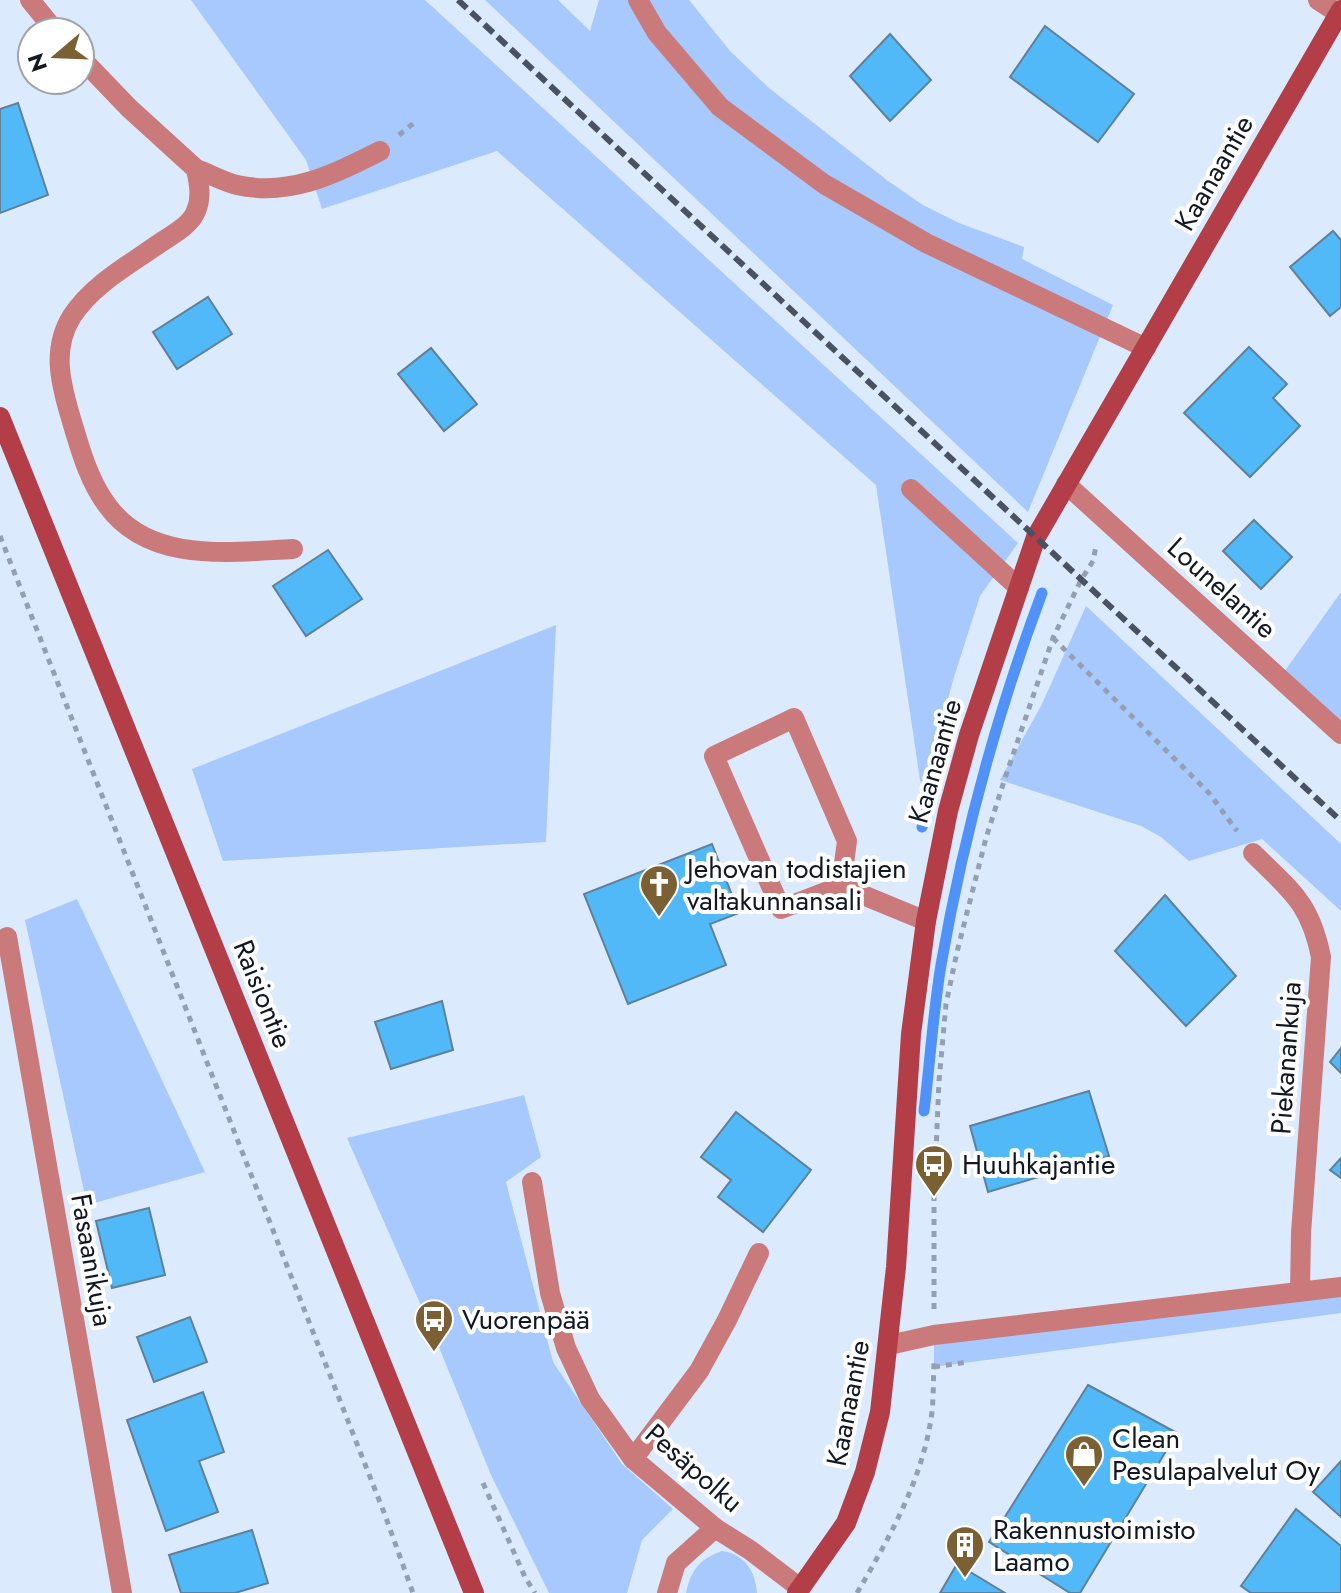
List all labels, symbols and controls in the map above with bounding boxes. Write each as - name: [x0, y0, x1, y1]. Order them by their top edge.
- north arrow: [16, 16, 96, 96]
- text: N: [19, 49, 55, 76]
- street label: Kaanaantie: [1164, 108, 1264, 238]
- street label: Lounelantie: [1158, 528, 1286, 648]
- street label: Kaanaantie: [898, 694, 972, 828]
- place label: Jehovan todistajien valtakunnansali: [683, 848, 907, 921]
- church icon: Jehovan todistajien valtakunnansali: [638, 863, 680, 918]
- street label: Raisiontie: [223, 934, 303, 1054]
- street label: Piekanankuja: [1260, 980, 1312, 1136]
- bus stop icon: Huuhkajantie: [913, 1143, 955, 1198]
- place label: Huuhkajantie: [962, 1144, 1116, 1185]
- street label: Fasaanikuja: [60, 1190, 124, 1330]
- bus stop icon: Vuorenpää: [413, 1298, 455, 1353]
- place label: Vuorenpää: [462, 1299, 590, 1340]
- street label: Kaanaantie: [816, 1337, 880, 1469]
- street label: Pesäpolku: [636, 1414, 752, 1522]
- place label: Clean Pesulapalvelut Oy: [1112, 1418, 1321, 1491]
- shop icon: Clean Pesulapalvelut Oy: [1063, 1433, 1105, 1488]
- place label: Rakennustoimisto Laamo: [993, 1509, 1196, 1582]
- building icon: Rakennustoimisto Laamo: [944, 1524, 986, 1579]

